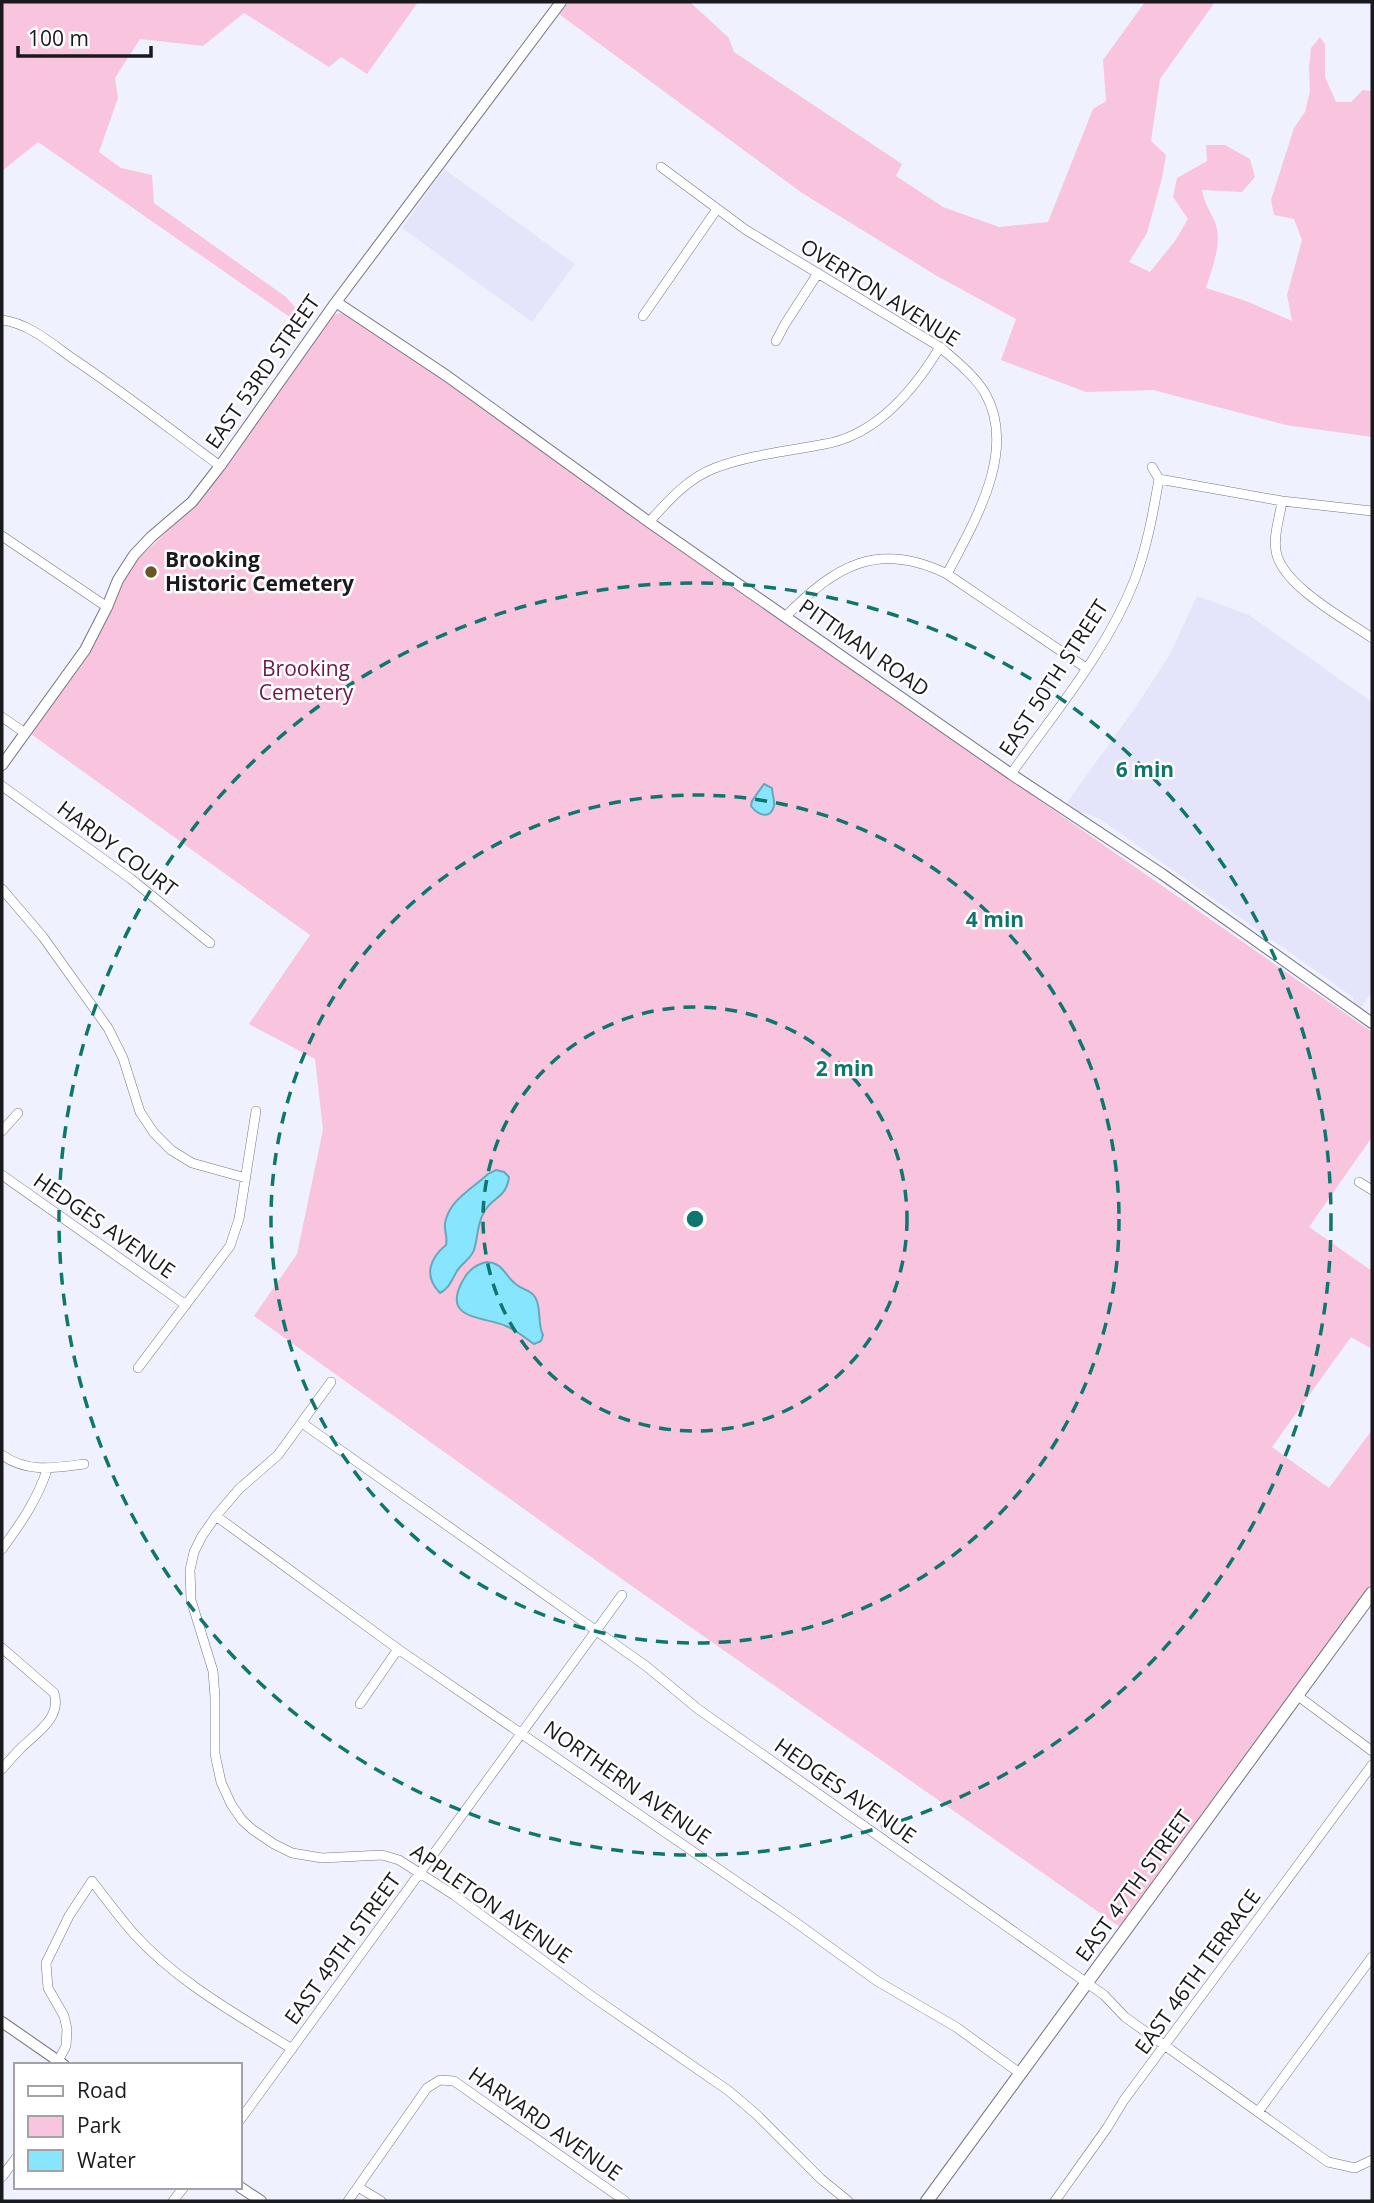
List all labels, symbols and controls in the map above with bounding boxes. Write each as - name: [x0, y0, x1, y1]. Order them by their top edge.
- scale bar: [18, 14, 150, 58]
- text: 100 m: [28, 24, 89, 52]
- street label: OVERTON AVENUE: [796, 232, 966, 352]
- street label: EAST 53RD STREET: [198, 288, 326, 454]
- place label: Brooking Historic Cemetery: [165, 545, 354, 597]
- marker: Brooking Historic Cemetery: [143, 564, 159, 580]
- street label: PITTMAN ROAD: [794, 592, 935, 702]
- street label: EAST 50TH STREET: [992, 594, 1114, 761]
- park label: Brooking Cemetery: [259, 654, 354, 706]
- text: 6 min: [1116, 755, 1174, 783]
- street label: HARDY COURT: [52, 794, 184, 903]
- text: 4 min: [966, 905, 1024, 933]
- text: 2 min: [816, 1054, 874, 1082]
- street label: HEDGES AVENUE: [28, 1166, 181, 1284]
- centre of rings: [683, 1207, 707, 1231]
- street label: NORTHERN AVENUE: [538, 1714, 717, 1851]
- street label: HEDGES AVENUE: [769, 1731, 922, 1849]
- street label: EAST 47TH STREET: [1069, 1804, 1198, 1967]
- street label: APPLETON AVENUE: [405, 1837, 578, 1969]
- street label: EAST 49TH STREET: [278, 1867, 407, 2030]
- street label: EAST 46TH TERRACE: [1128, 1883, 1267, 2059]
- street label: HARVARD AVENUE: [463, 2060, 628, 2187]
- legend: [14, 2063, 242, 2189]
- text: Road: [77, 2076, 127, 2104]
- text: Park: [77, 2111, 121, 2139]
- text: Water: [77, 2146, 136, 2174]

